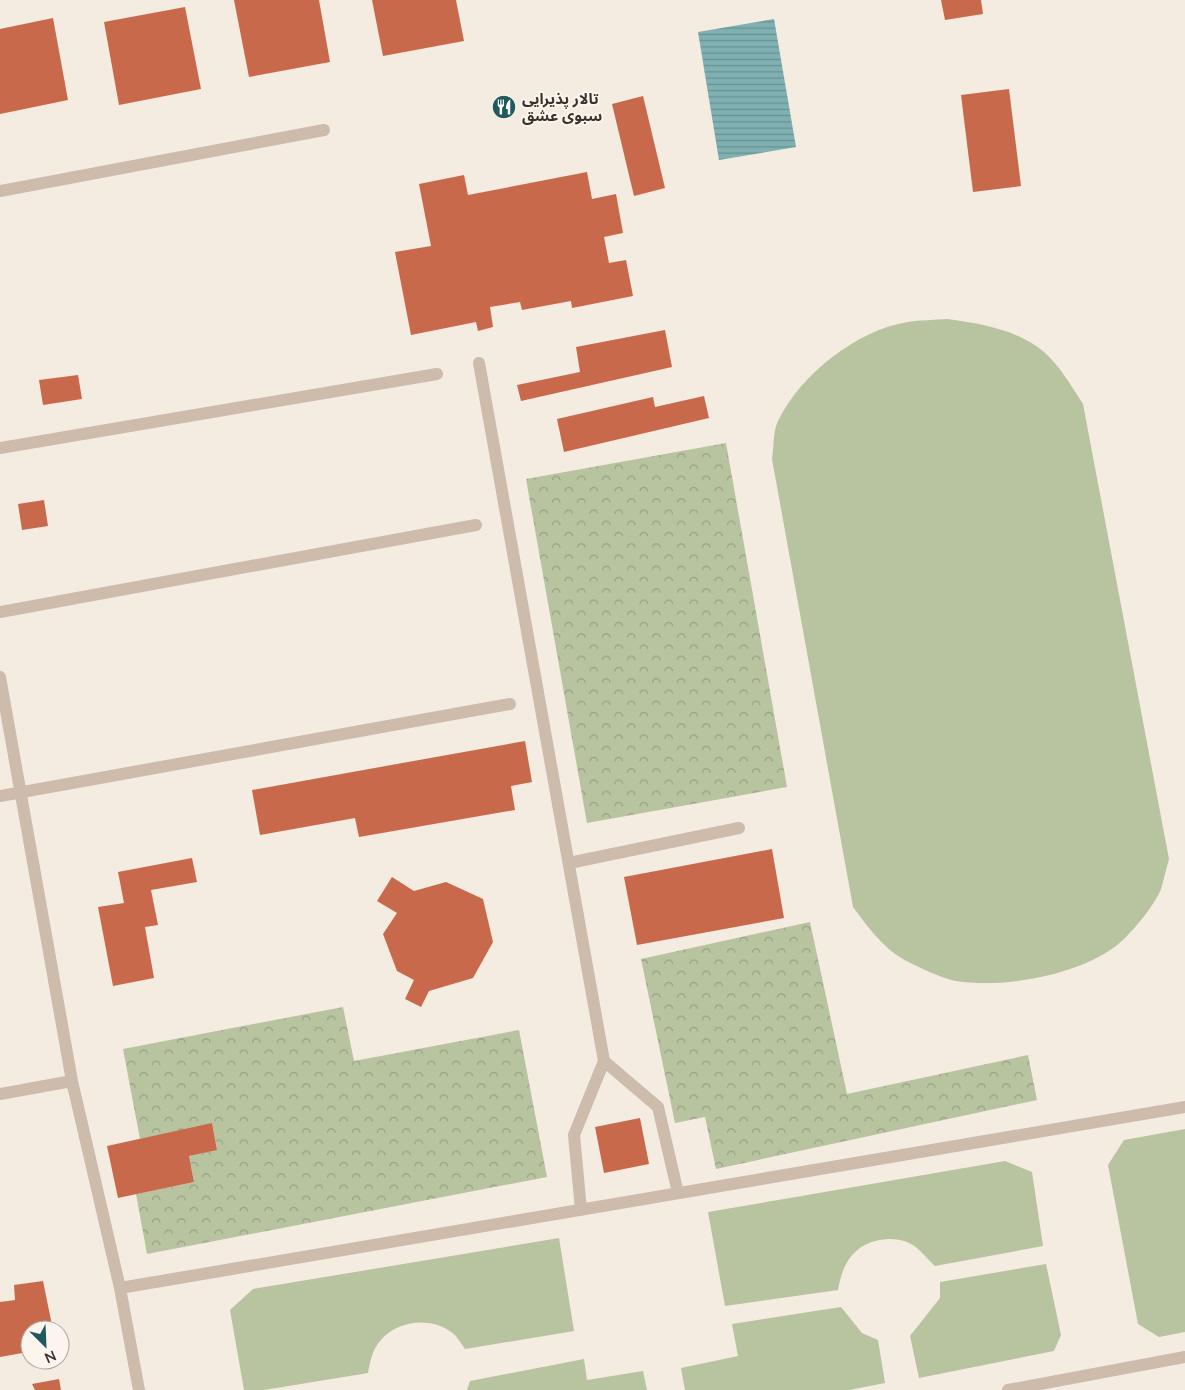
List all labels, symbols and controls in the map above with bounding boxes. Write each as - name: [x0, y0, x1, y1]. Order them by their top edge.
- place label: تالار پذیرایی سبوی عشق: [522, 89, 602, 125]
- restaurant icon: تالار پذیرایی سبوی عشق: [491, 94, 517, 120]
- north arrow: [20, 1320, 70, 1370]
- text: N: [42, 1347, 59, 1367]

